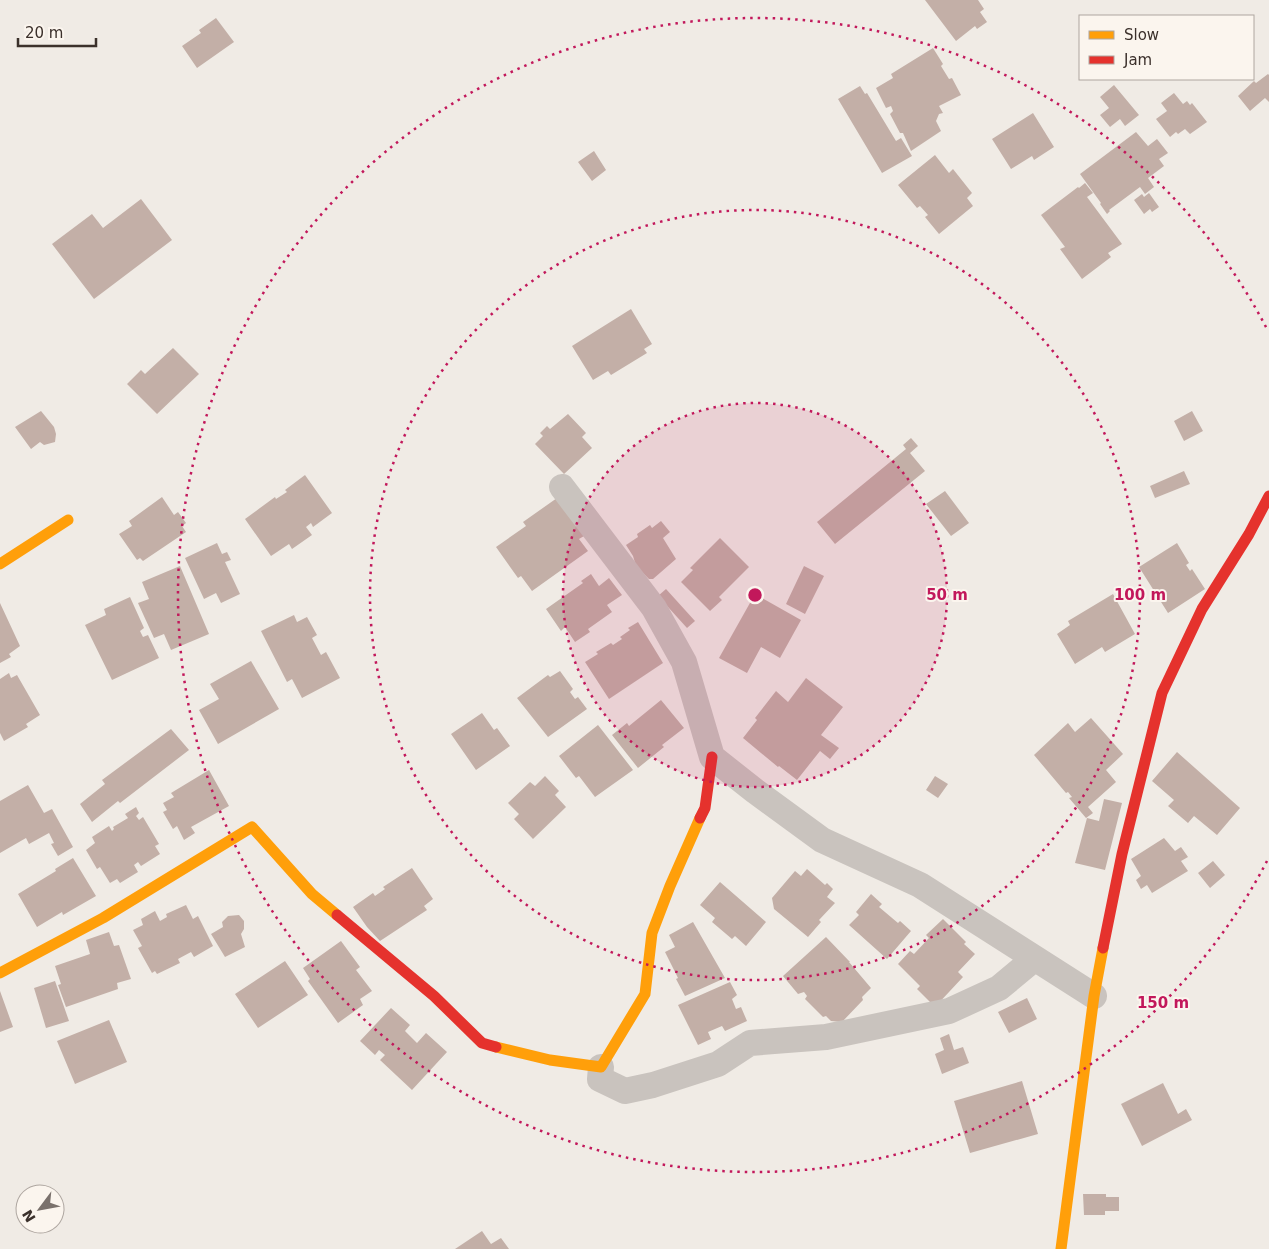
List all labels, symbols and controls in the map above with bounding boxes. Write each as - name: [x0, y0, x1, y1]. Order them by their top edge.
- scale bar: [18, 15, 95, 47]
- legend: [1079, 15, 1254, 80]
- text: 20 m: [25, 24, 63, 42]
- text: Slow: [1124, 26, 1159, 44]
- text: Jam: [1123, 51, 1152, 69]
- centre of rings: [746, 586, 764, 604]
- text: 50 m: [926, 586, 968, 604]
- text: 100 m: [1114, 586, 1166, 604]
- text: 150 m: [1137, 994, 1189, 1012]
- north arrow: [15, 1184, 65, 1234]
- text: N: [19, 1207, 39, 1225]

